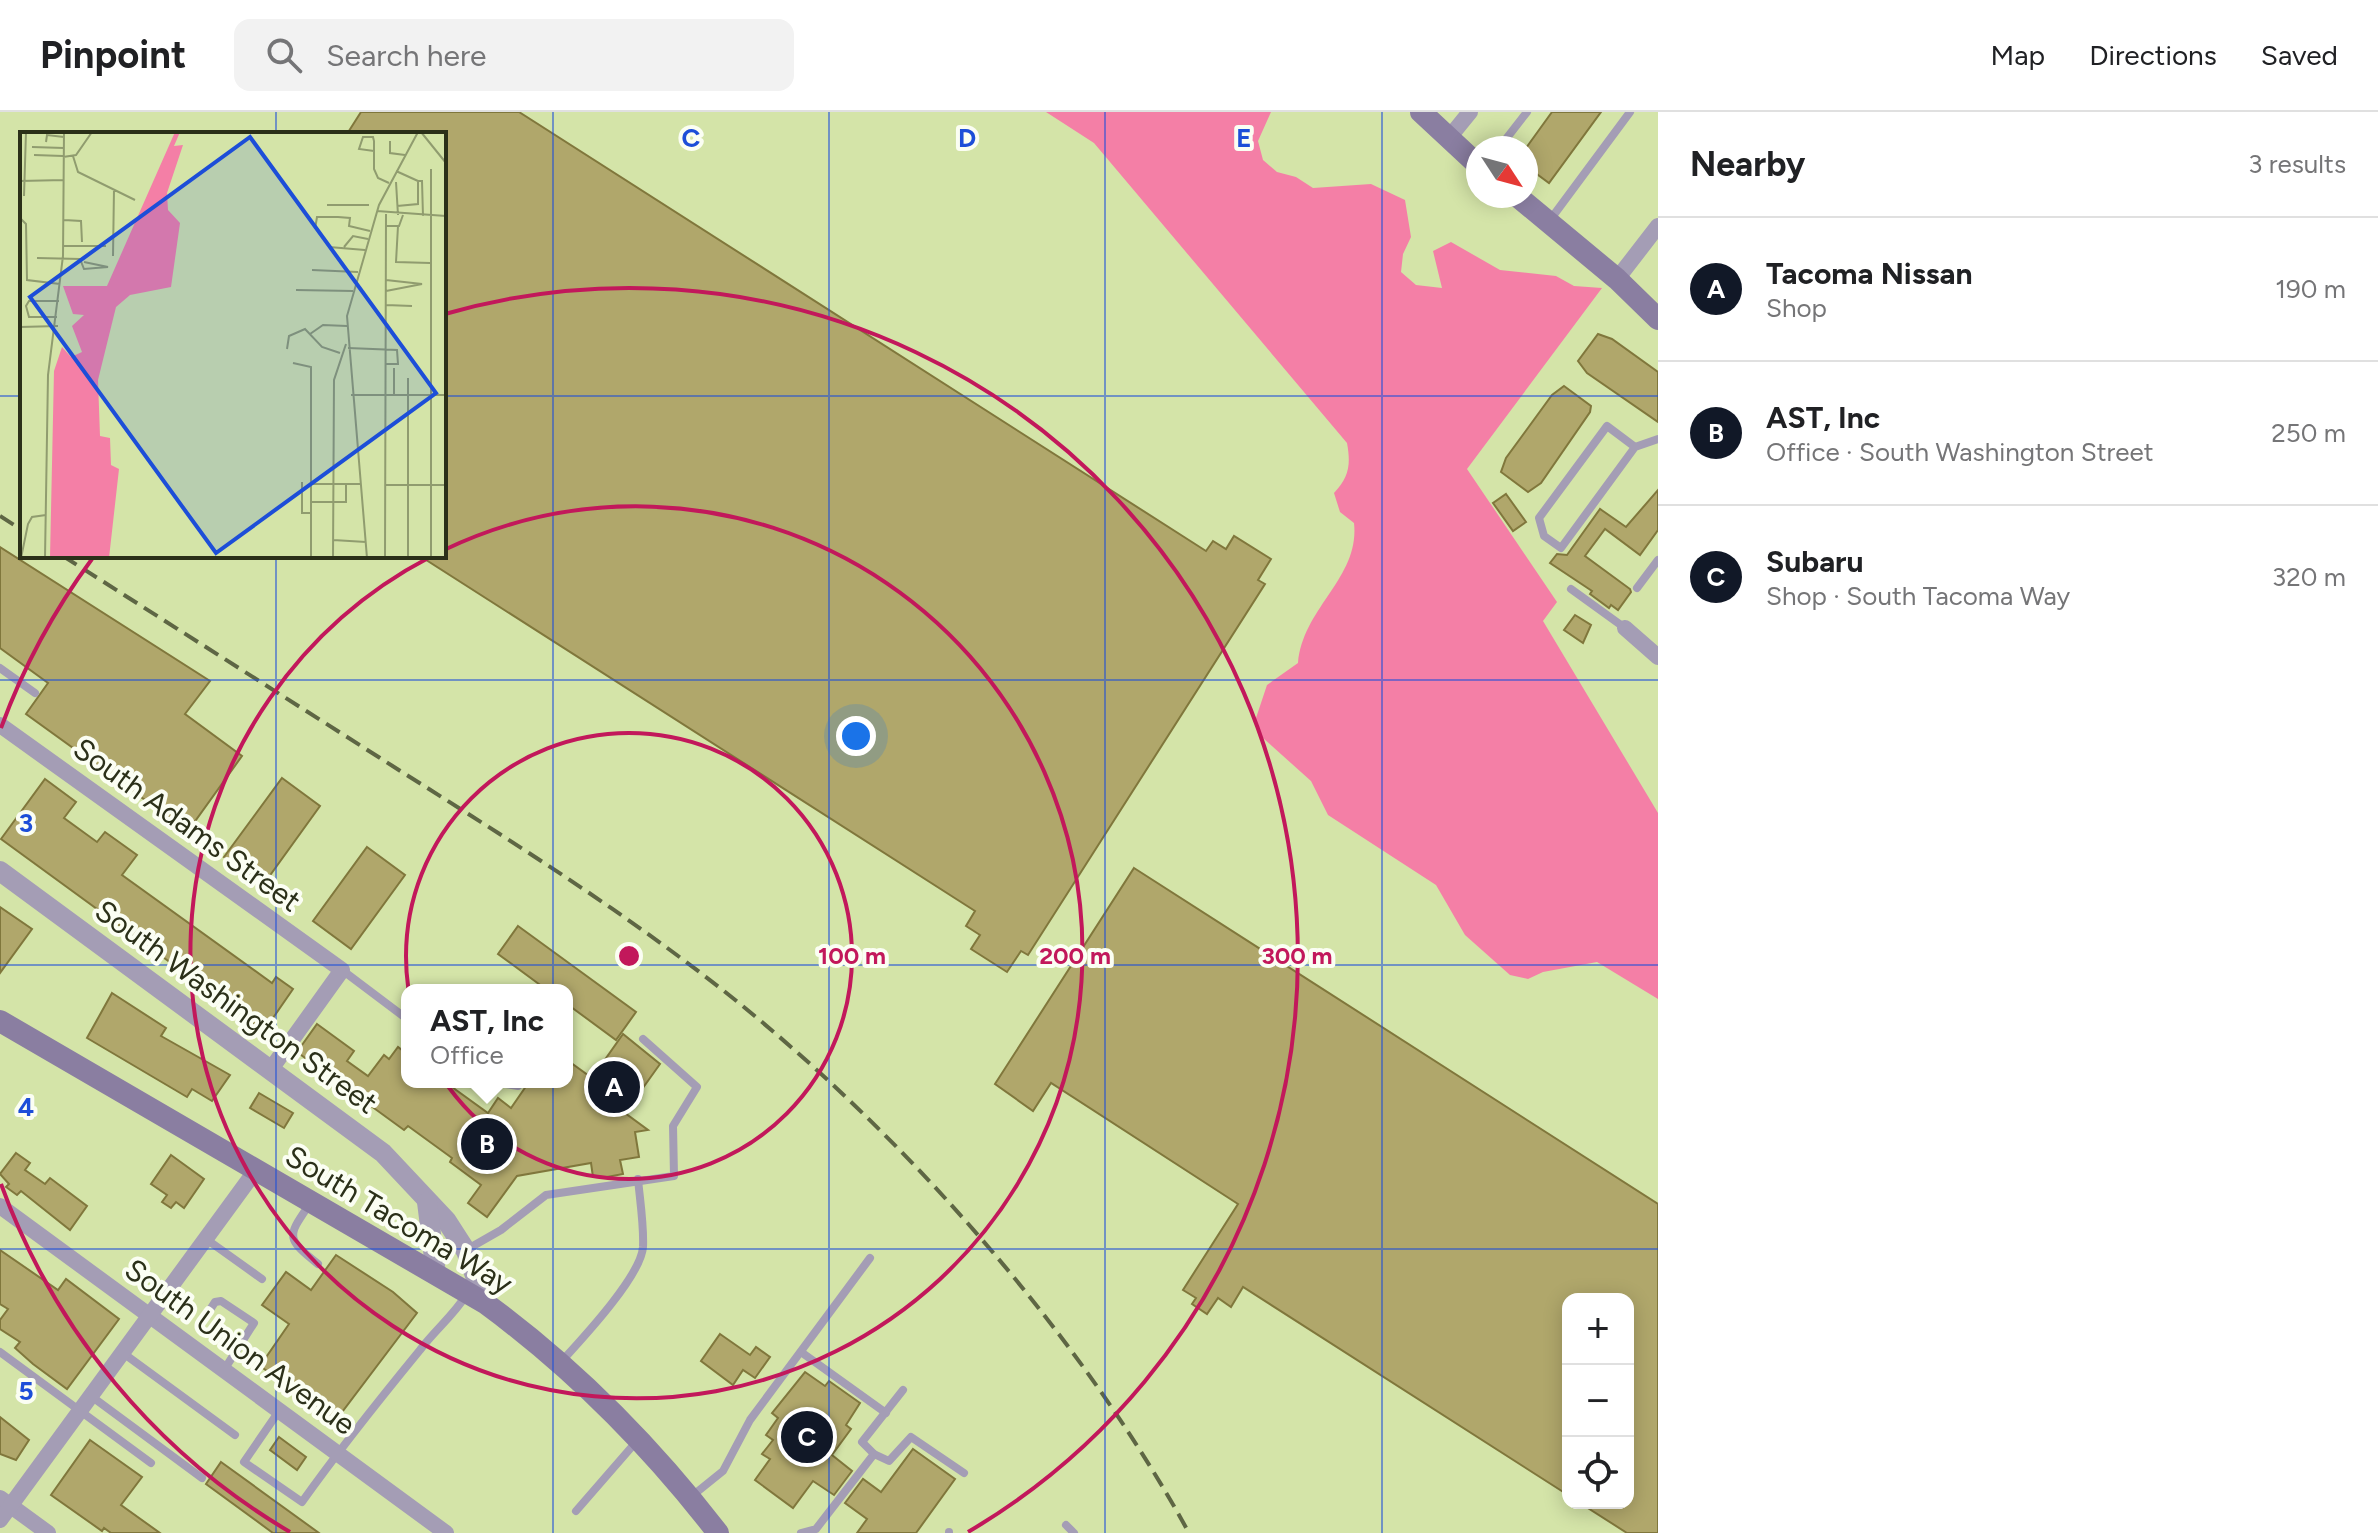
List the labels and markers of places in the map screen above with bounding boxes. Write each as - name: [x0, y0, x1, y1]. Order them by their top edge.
- centre of rings: [615, 942, 643, 970]
- pin: A: [588, 1057, 640, 1117]
- pin: B: [461, 1114, 513, 1174]
- pin: C: [781, 1407, 833, 1467]

